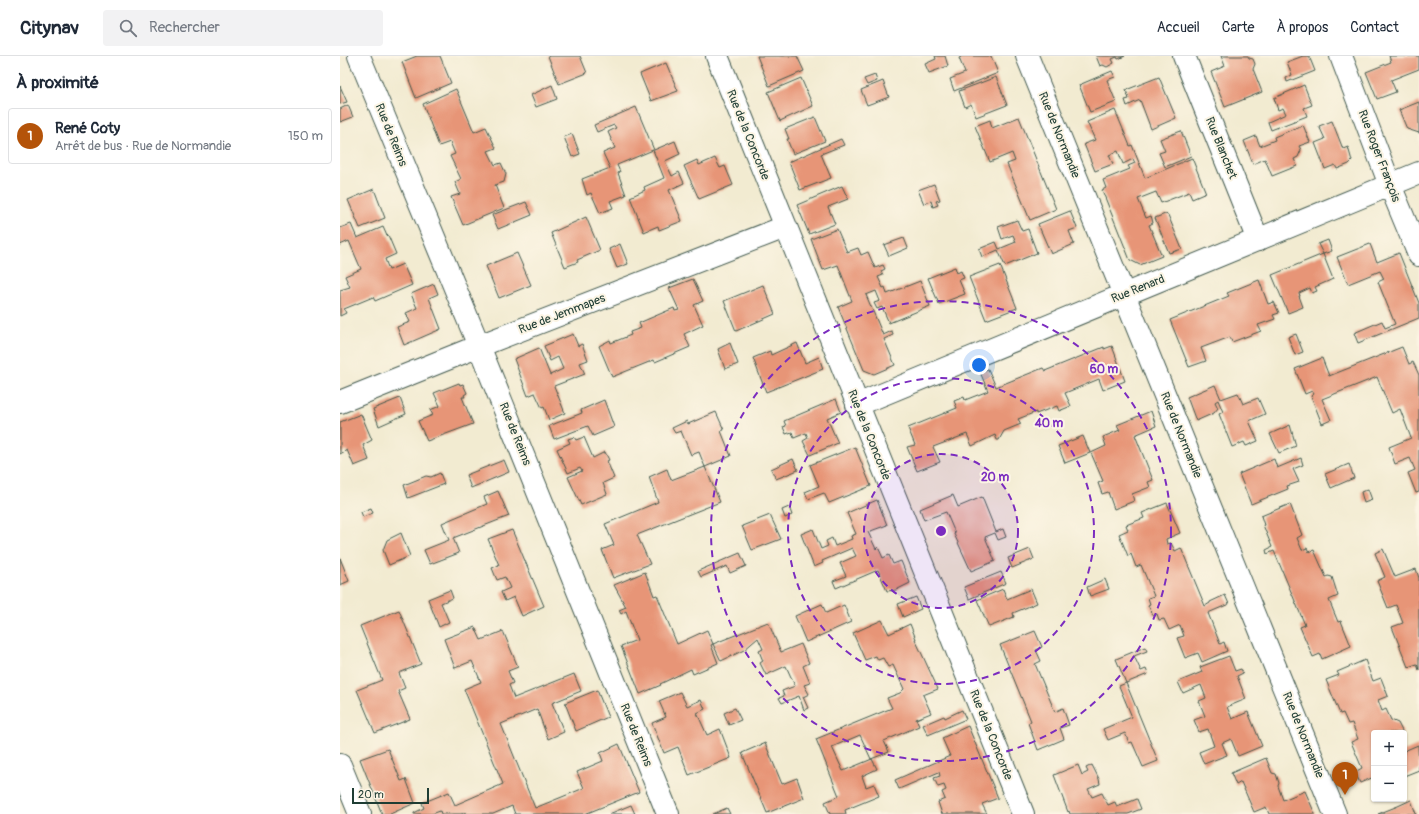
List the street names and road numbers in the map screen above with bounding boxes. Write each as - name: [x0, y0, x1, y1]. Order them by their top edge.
- street label: Rue de la Concorde: [723, 88, 773, 182]
- street label: Rue de Normandie: [1035, 90, 1083, 180]
- street label: Rue de Reims: [372, 101, 411, 169]
- street label: Rue Roger François: [1355, 108, 1404, 205]
- street label: Rue Blanchet: [1202, 115, 1240, 181]
- street label: Rue Renard: [1109, 271, 1167, 307]
- street label: Rue de Jemmapes: [517, 290, 608, 337]
- street label: Rue de la Concorde: [844, 388, 894, 482]
- street label: Rue de Normandie: [1157, 390, 1205, 480]
- street label: Rue de Reims: [496, 400, 535, 468]
- street label: Rue de la Concorde: [966, 688, 1016, 782]
- street label: Rue de Normandie: [1279, 690, 1327, 780]
- street label: Rue de Reims: [617, 701, 656, 769]

